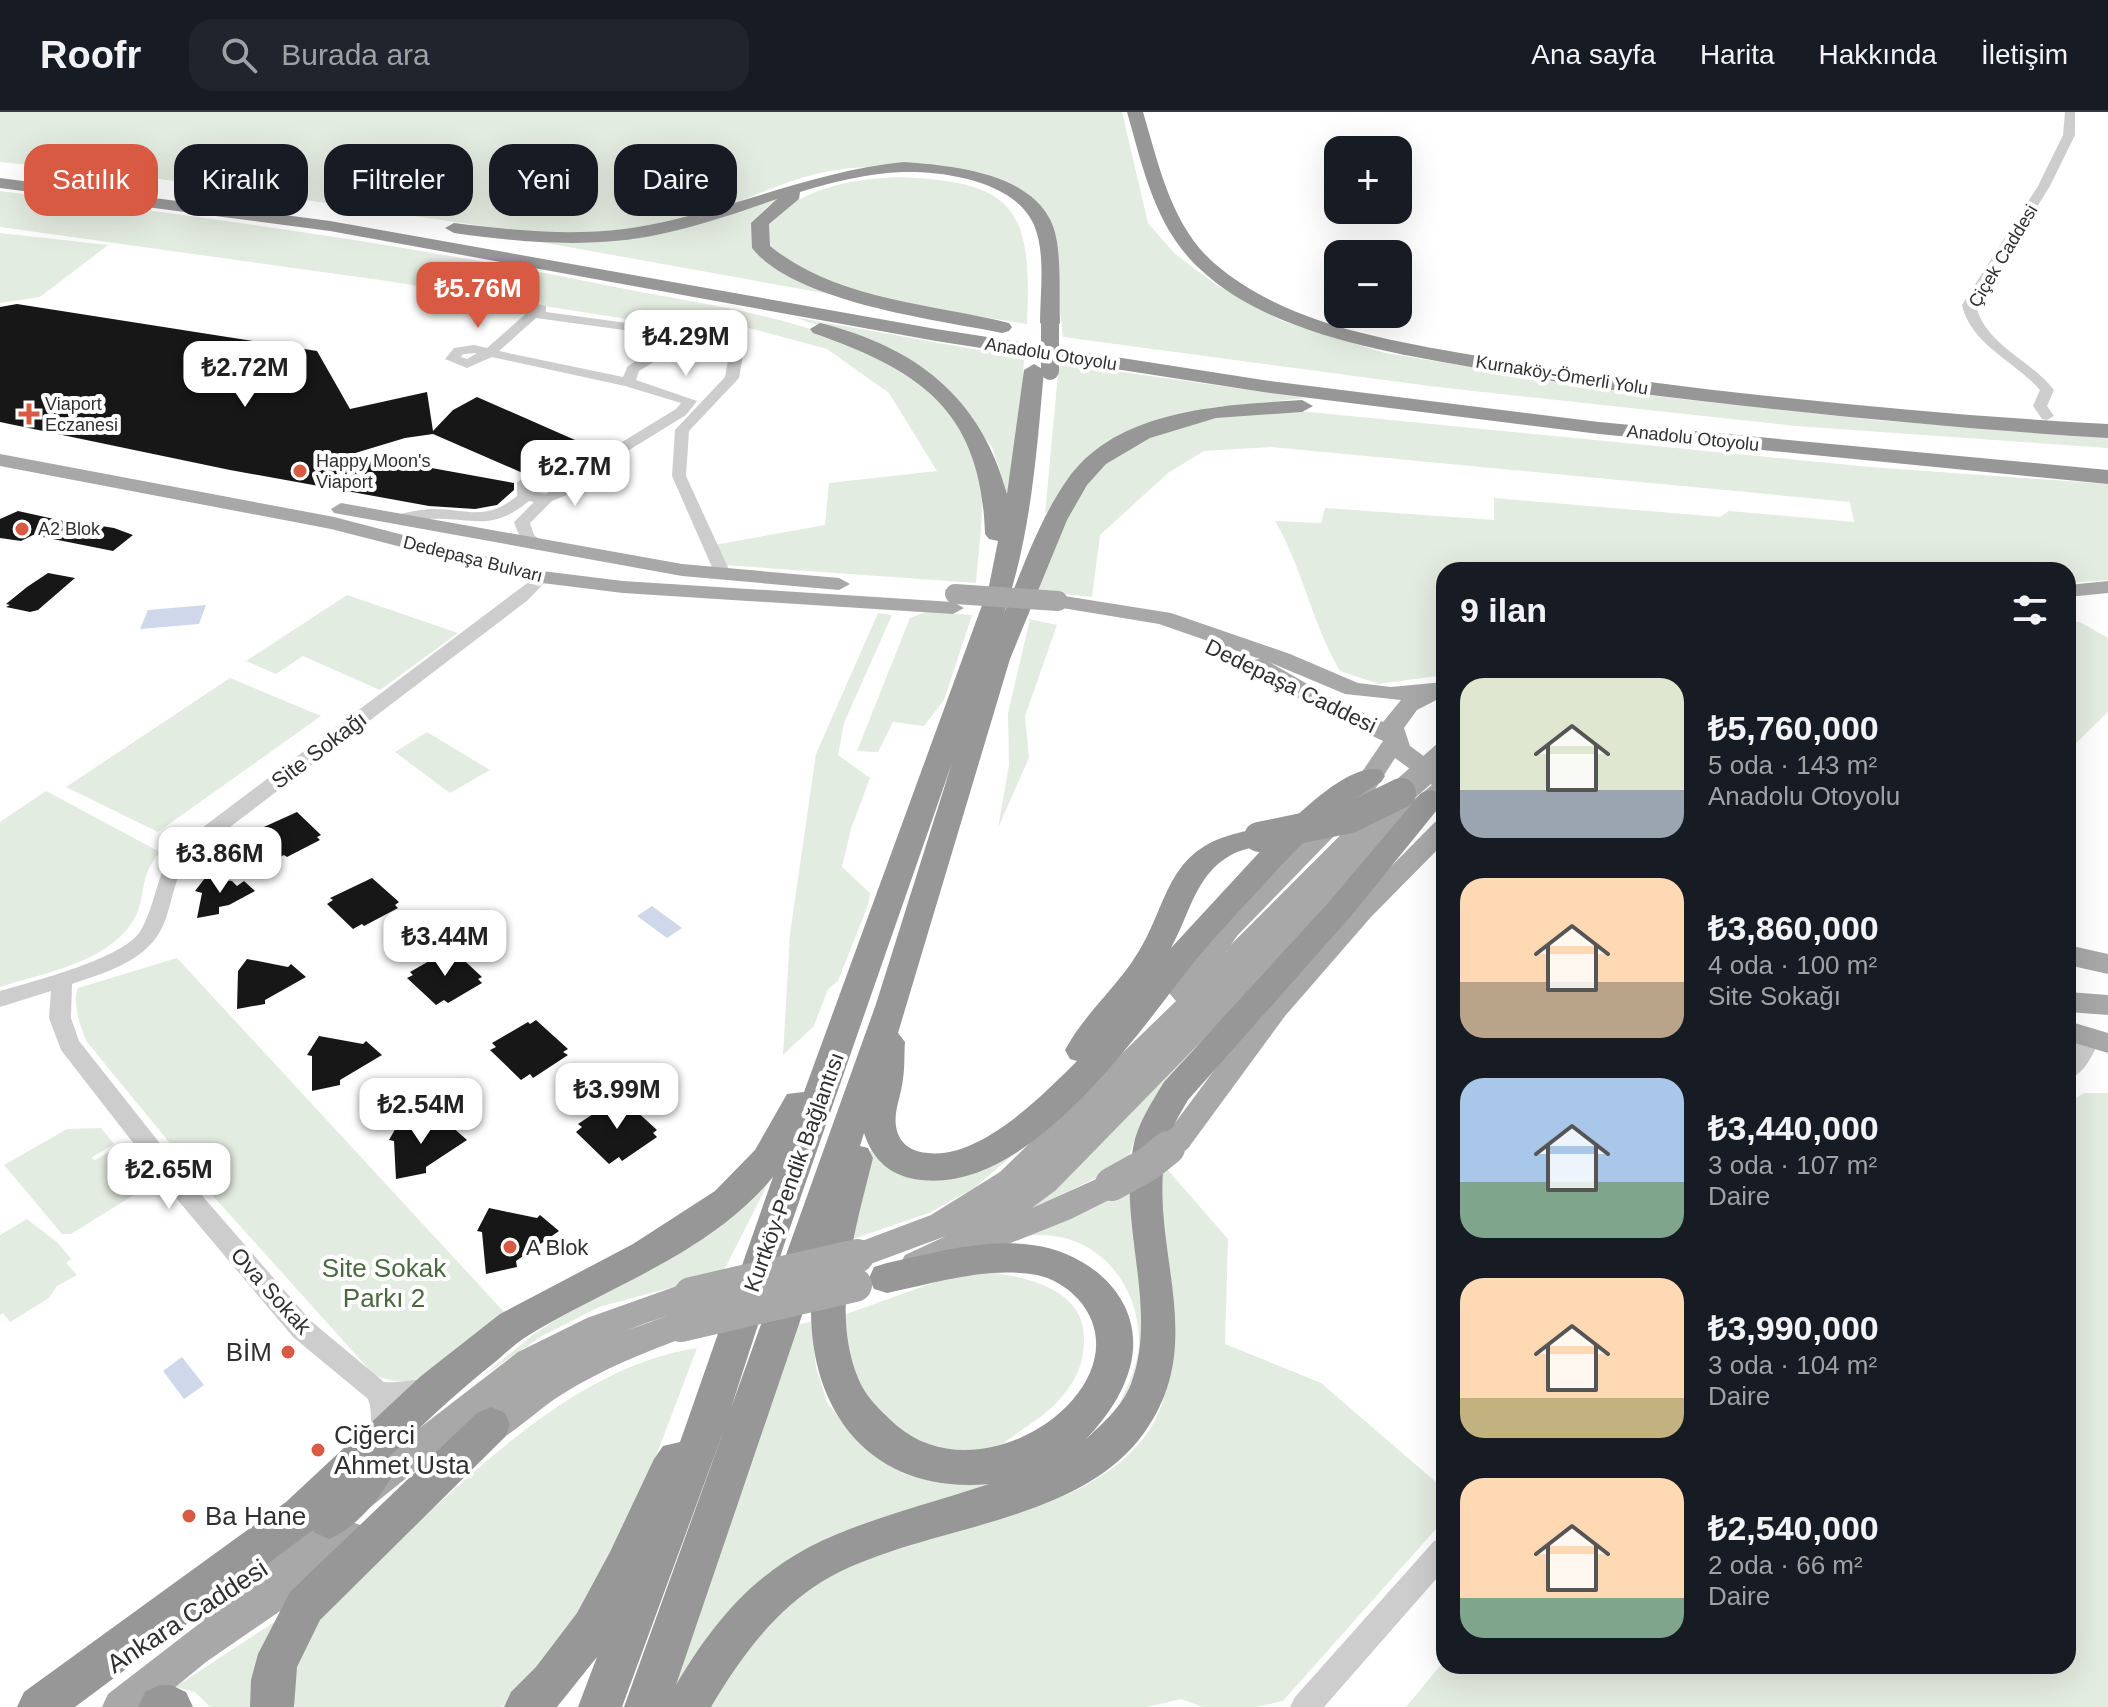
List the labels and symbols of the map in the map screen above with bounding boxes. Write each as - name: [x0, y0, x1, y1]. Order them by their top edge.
- street label: Çiçek Caddesi: [1965, 201, 2041, 311]
- pin: ₺5.76M: [413, 262, 543, 330]
- pin: ₺4.29M: [621, 310, 751, 378]
- street label: Anadolu Otoyolu: [984, 334, 1118, 374]
- pin: ₺2.72M: [180, 341, 310, 409]
- street label: Kurnaköy-Ömerli Yolu: [1474, 352, 1650, 398]
- place label: Viaport Eczanesi: [45, 394, 118, 435]
- marker: Viaport Eczanesi: [20, 405, 38, 423]
- street label: Anadolu Otoyolu: [1626, 421, 1760, 455]
- pin: ₺2.7M: [519, 440, 631, 508]
- place label: Happy Moon's Viaport: [316, 451, 431, 492]
- marker: Happy Moon's Viaport: [291, 462, 309, 480]
- place label: A2 Blok: [38, 519, 101, 539]
- marker: A2 Blok: [13, 520, 31, 538]
- street label: Dedepaşa Bulvarı: [401, 532, 545, 586]
- street label: Dedepaşa Caddesi: [1201, 634, 1381, 738]
- street label: Site Sokağı: [267, 706, 371, 794]
- pin: ₺3.86M: [155, 827, 285, 895]
- pin: ₺3.44M: [380, 910, 510, 978]
- street label: Kurtköy-Pendik Bağlantısı: [739, 1049, 849, 1295]
- pin: ₺3.99M: [552, 1063, 682, 1131]
- pin: ₺2.54M: [356, 1078, 486, 1146]
- pin: ₺2.65M: [104, 1143, 234, 1211]
- place label: A Blok: [526, 1235, 589, 1260]
- marker: A Blok: [501, 1238, 519, 1256]
- street label: Ova Sokak: [226, 1243, 317, 1340]
- park label: Site Sokak Parkı 2: [322, 1253, 447, 1313]
- place label: BİM: [226, 1337, 272, 1367]
- marker: BİM: [279, 1343, 297, 1361]
- place label: Ciğerci Ahmet Usta: [334, 1420, 470, 1480]
- marker: Ciğerci Ahmet Usta: [309, 1441, 327, 1459]
- place label: Ba Hane: [205, 1501, 306, 1531]
- marker: Ba Hane: [180, 1507, 198, 1525]
- street label: Ankara Caddesi: [101, 1553, 273, 1679]

